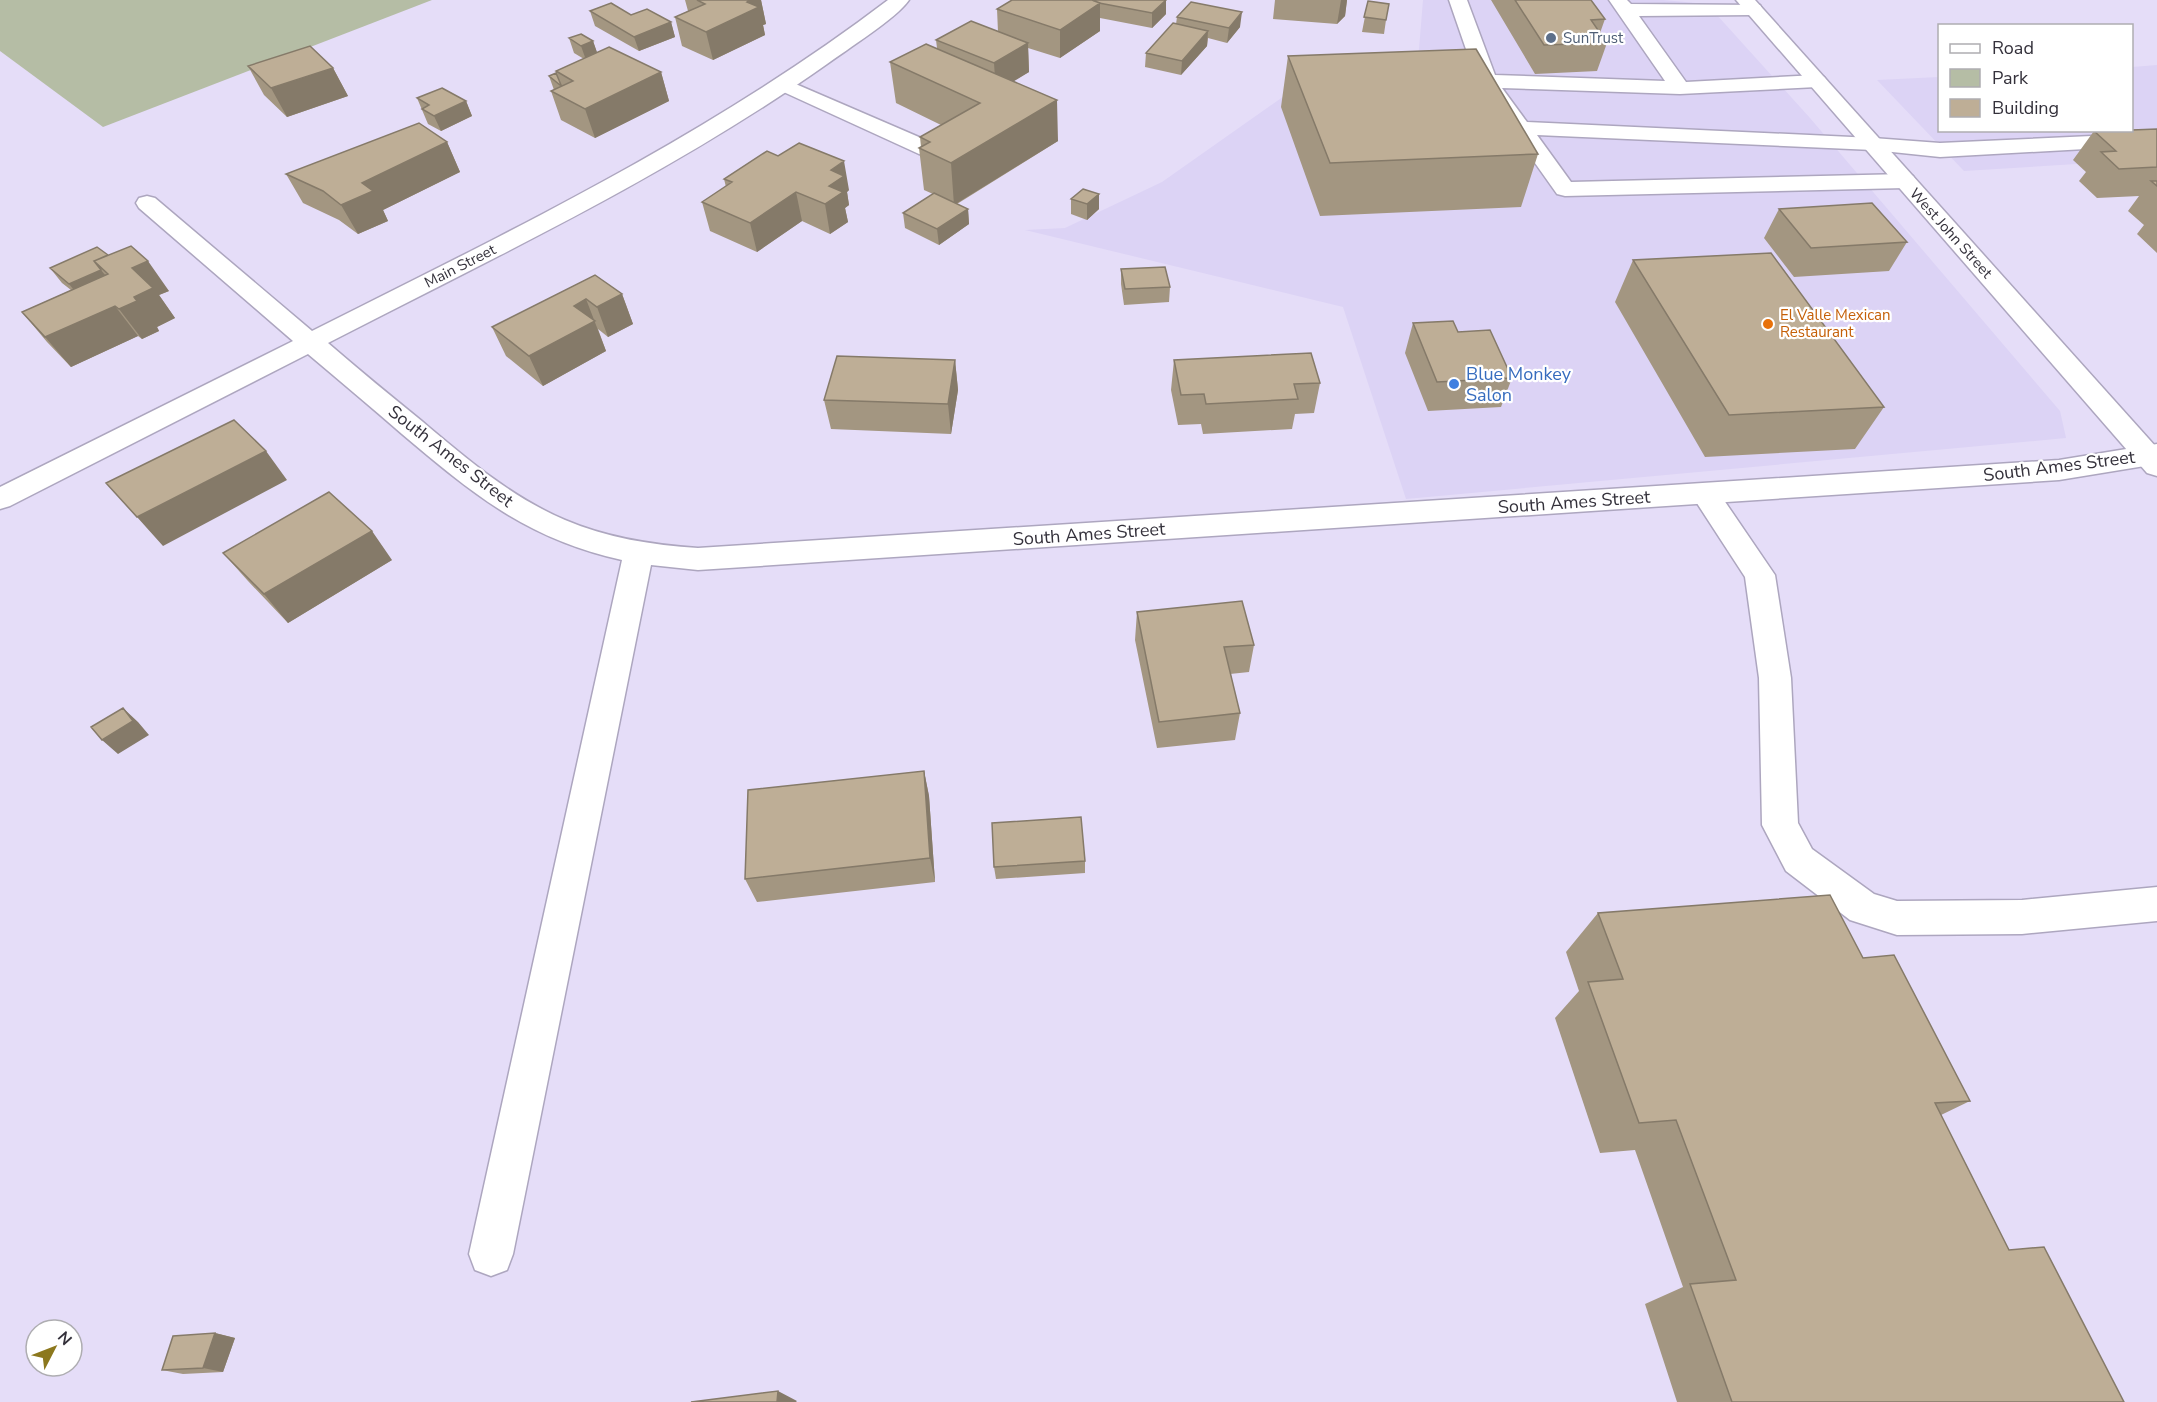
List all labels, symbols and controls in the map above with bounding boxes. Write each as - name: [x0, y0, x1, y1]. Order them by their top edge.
- legend: [1938, 24, 2133, 132]
- place label: SunTrust: [1563, 28, 1624, 48]
- marker: SunTrust: [1544, 31, 1558, 45]
- text: Road: [1992, 36, 2034, 60]
- text: Park: [1992, 66, 2029, 90]
- text: Building: [1992, 96, 2059, 120]
- street label: West John Street: [1905, 184, 1997, 283]
- street label: Main Street: [421, 239, 500, 293]
- place label: El Valle Mexican Restaurant: [1780, 305, 1891, 342]
- marker: El Valle Mexican Restaurant: [1761, 317, 1775, 331]
- place label: Blue Monkey Salon: [1466, 362, 1572, 407]
- marker: Blue Monkey Salon: [1447, 377, 1461, 391]
- street label: South Ames Street: [383, 399, 519, 513]
- street label: South Ames Street: [1982, 445, 2137, 487]
- street label: South Ames Street: [1497, 485, 1652, 519]
- street label: South Ames Street: [1012, 517, 1167, 551]
- north arrow: [24, 1318, 84, 1378]
- text: N: [52, 1327, 77, 1350]

